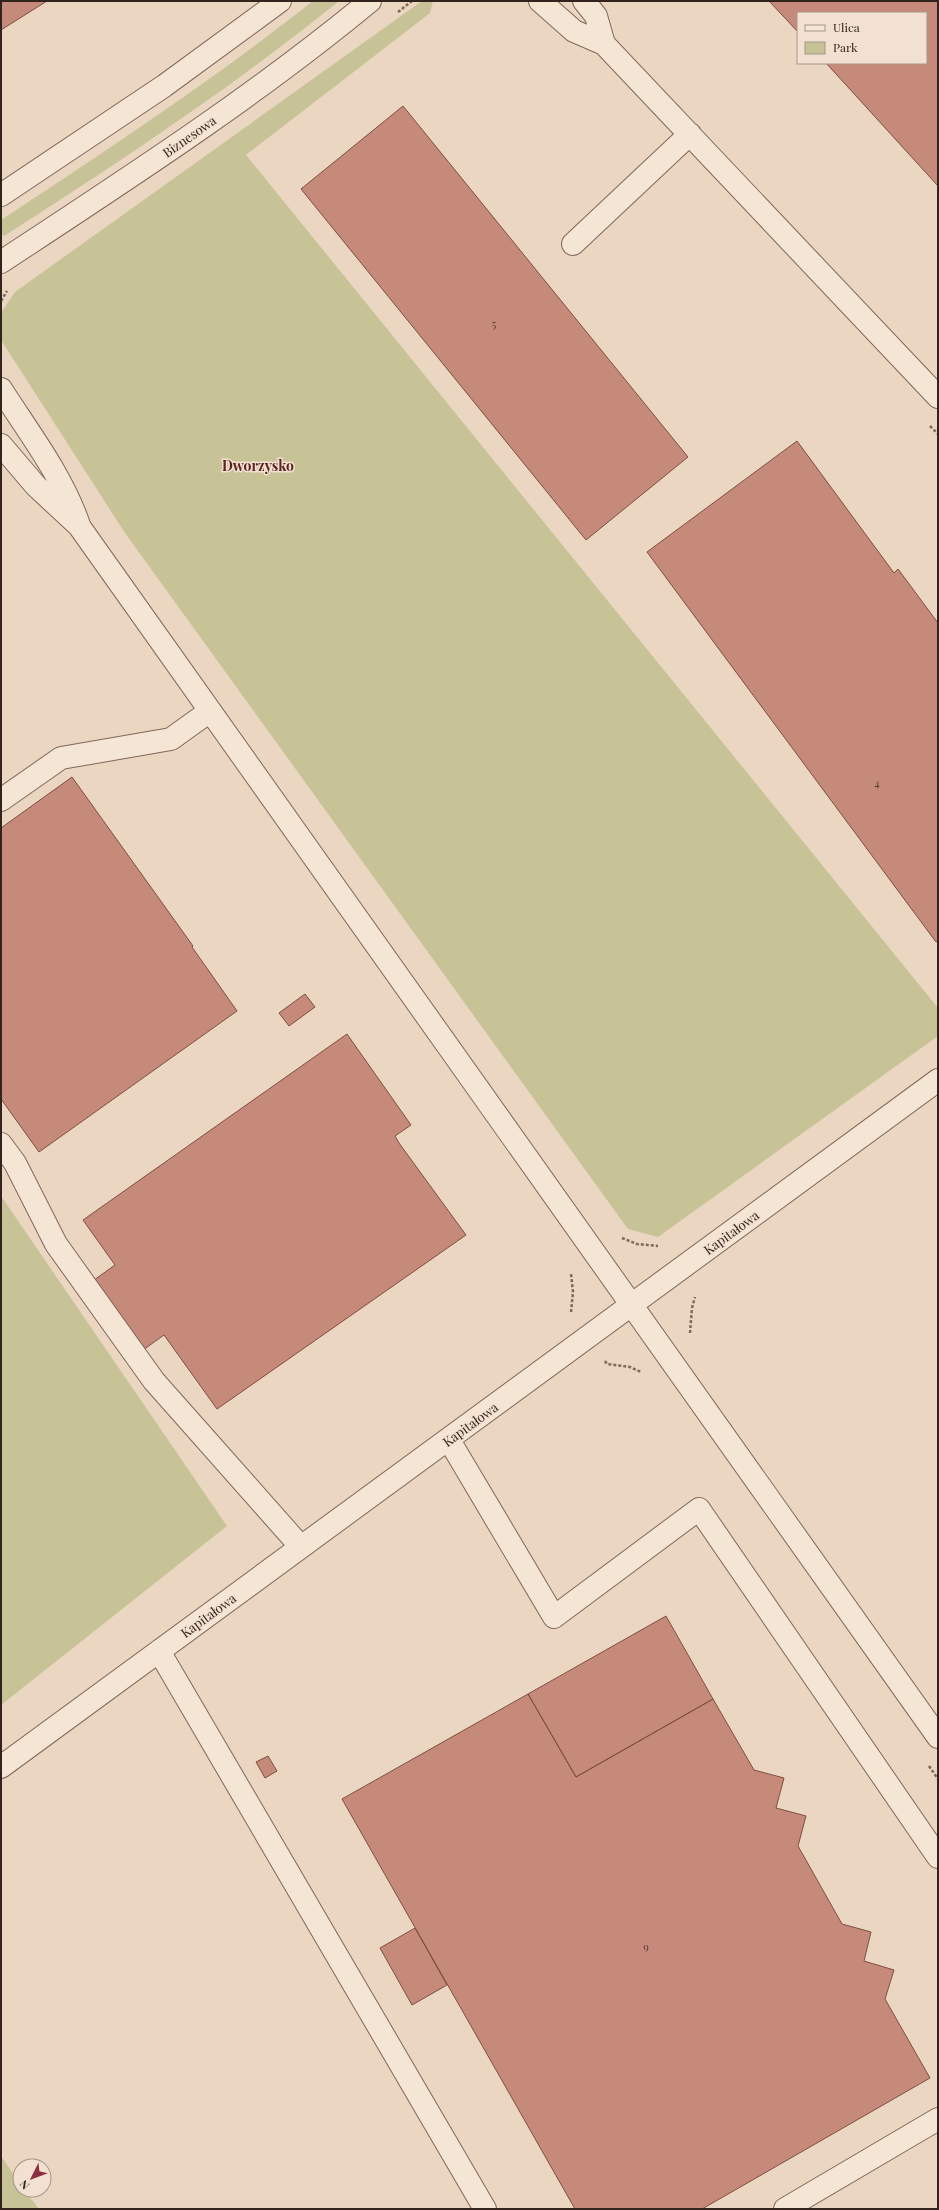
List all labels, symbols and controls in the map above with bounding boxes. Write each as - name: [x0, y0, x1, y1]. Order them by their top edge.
- legend: [797, 12, 927, 64]
- text: Ulica: [833, 19, 860, 35]
- text: Park: [833, 39, 858, 55]
- street label: Biznesowa: [159, 111, 220, 161]
- house number: 5: [492, 316, 497, 331]
- district label: Dworzysko: [222, 456, 294, 475]
- house number: 4: [874, 775, 880, 790]
- street label: Kapitałowa: [700, 1206, 762, 1258]
- street label: Kapitałowa: [439, 1398, 501, 1450]
- street label: Kapitałowa: [177, 1589, 239, 1641]
- house number: 9: [643, 1939, 649, 1954]
- north arrow: [12, 2158, 52, 2198]
- text: N: [16, 2177, 32, 2193]

